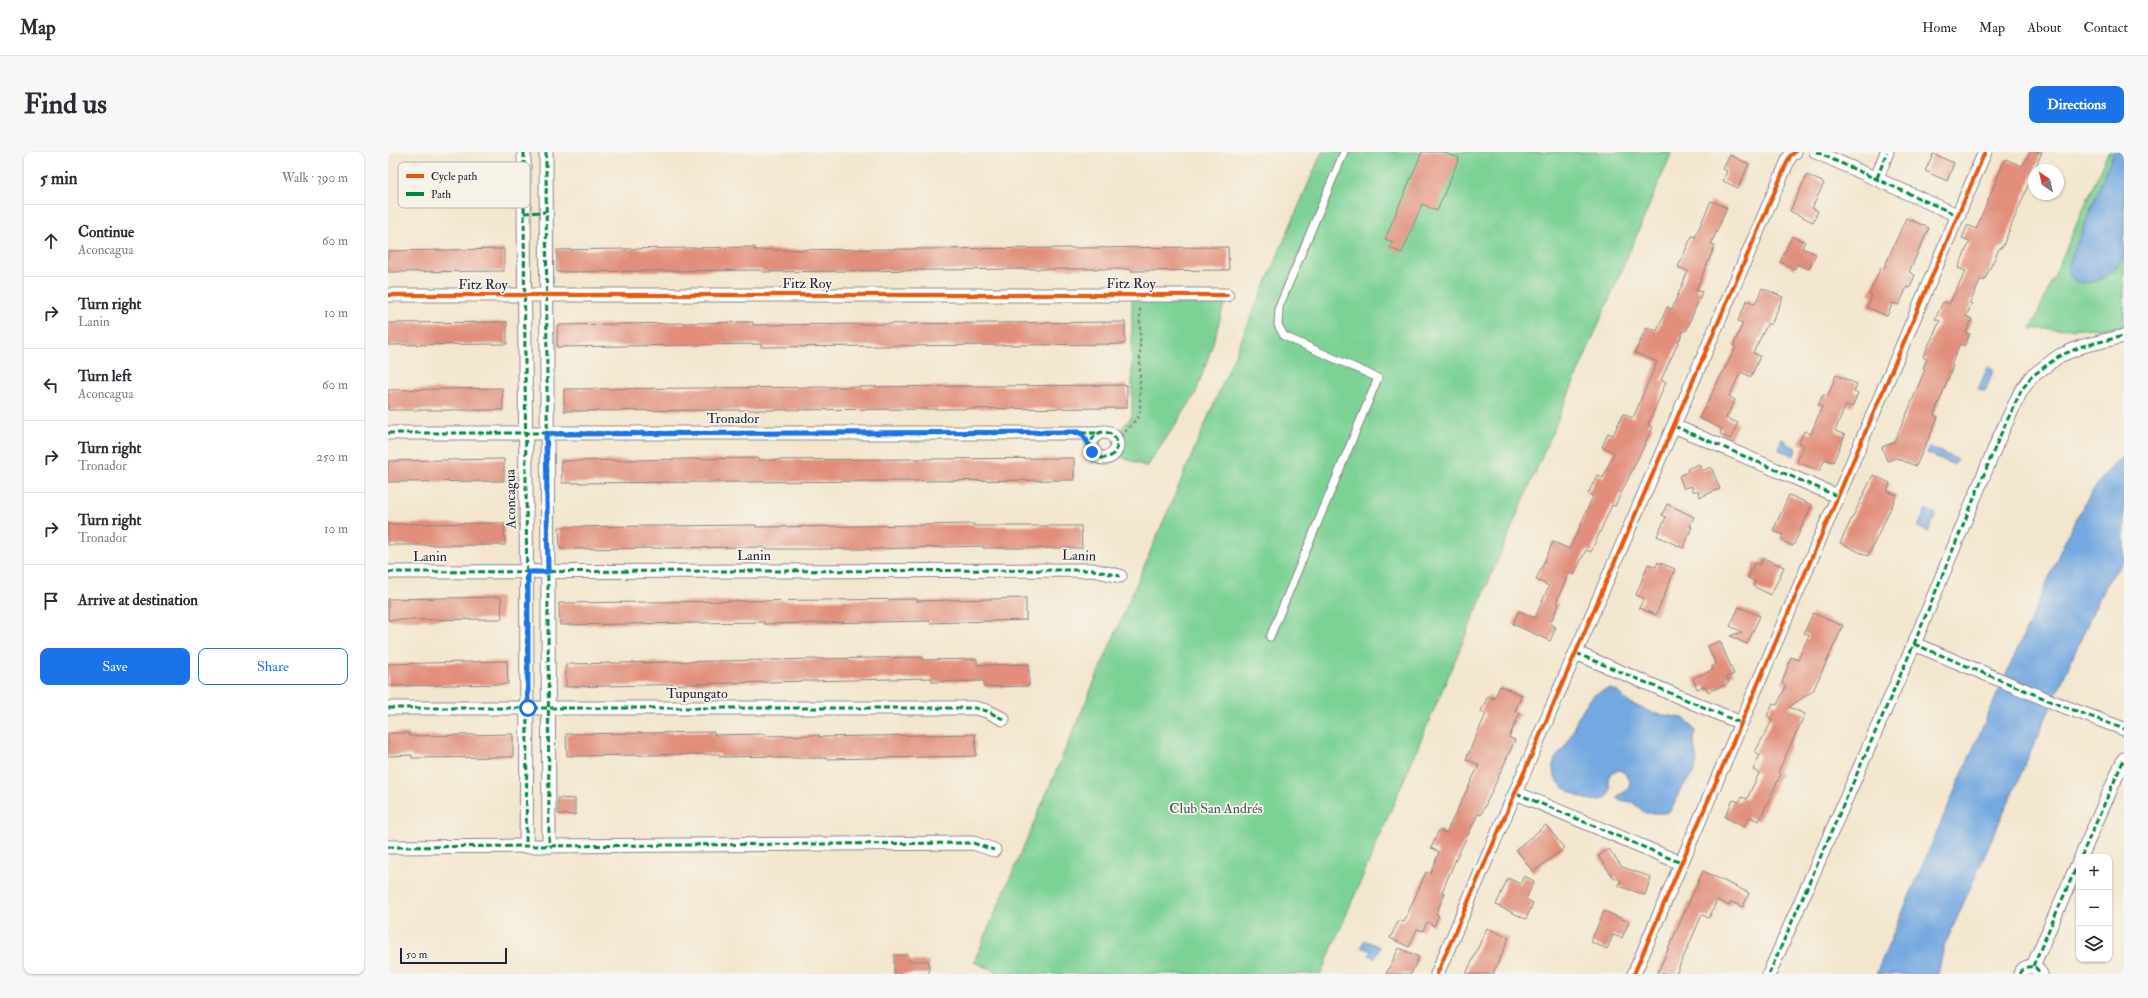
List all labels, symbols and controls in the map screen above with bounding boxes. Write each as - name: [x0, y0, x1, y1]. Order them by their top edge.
- text: Map: [20, 16, 56, 40]
- text: Home: [1922, 19, 1957, 36]
- text: Map: [1979, 19, 2005, 36]
- text: About: [2027, 19, 2061, 36]
- text: Contact: [2083, 19, 2128, 36]
- button: Directions: [2029, 86, 2124, 123]
- text: Find us: [24, 87, 107, 122]
- legend: [398, 162, 530, 208]
- north arrow: [2028, 164, 2064, 200]
- text: 5 min: [40, 168, 78, 189]
- text: Walk · 390 m: [282, 170, 348, 186]
- text: Cycle path: [431, 170, 477, 184]
- text: Path: [431, 188, 451, 201]
- text: Continue: [78, 223, 134, 242]
- icon: ahead: [40, 230, 62, 252]
- text: 60 m: [322, 233, 348, 249]
- text: Aconcagua: [78, 242, 134, 258]
- street label: Fitz Roy: [782, 275, 832, 293]
- street label: Fitz Roy: [1106, 275, 1156, 293]
- street label: Fitz Roy: [458, 276, 508, 294]
- text: Turn right: [78, 295, 141, 314]
- icon: right: [40, 302, 62, 324]
- text: 10 m: [324, 305, 348, 321]
- text: Lanin: [78, 314, 110, 330]
- text: Turn left: [78, 367, 132, 386]
- icon: left: [40, 374, 62, 396]
- text: 60 m: [322, 377, 348, 393]
- text: Aconcagua: [78, 386, 134, 402]
- street label: Tronador: [707, 410, 760, 427]
- text: Turn right: [78, 439, 141, 458]
- route end: [1083, 443, 1101, 461]
- icon: right: [40, 446, 62, 468]
- text: 250 m: [316, 449, 348, 465]
- text: Tronador: [78, 458, 127, 474]
- street label: Aconcagua: [501, 469, 520, 530]
- text: Turn right: [78, 511, 141, 530]
- icon: right: [40, 518, 62, 540]
- text: 10 m: [324, 521, 348, 537]
- text: Tronador: [78, 530, 127, 546]
- street label: Lanin: [1062, 546, 1096, 565]
- street label: Lanin: [737, 547, 771, 564]
- street label: Lanin: [413, 548, 447, 565]
- icon: arrive: [40, 590, 62, 612]
- text: Arrive at destination: [78, 591, 198, 610]
- button: Save: [40, 648, 190, 685]
- button: Share: [198, 648, 348, 685]
- street label: Tupungato: [666, 685, 728, 703]
- route start: [519, 699, 537, 717]
- park label: Club San Andrés: [1169, 800, 1263, 817]
- map controls: [2076, 854, 2112, 962]
- button: +: [2076, 854, 2112, 890]
- button: −: [2076, 890, 2112, 926]
- button: layers: [2076, 926, 2112, 962]
- scale bar: [400, 946, 507, 965]
- text: 50 m: [406, 948, 427, 961]

